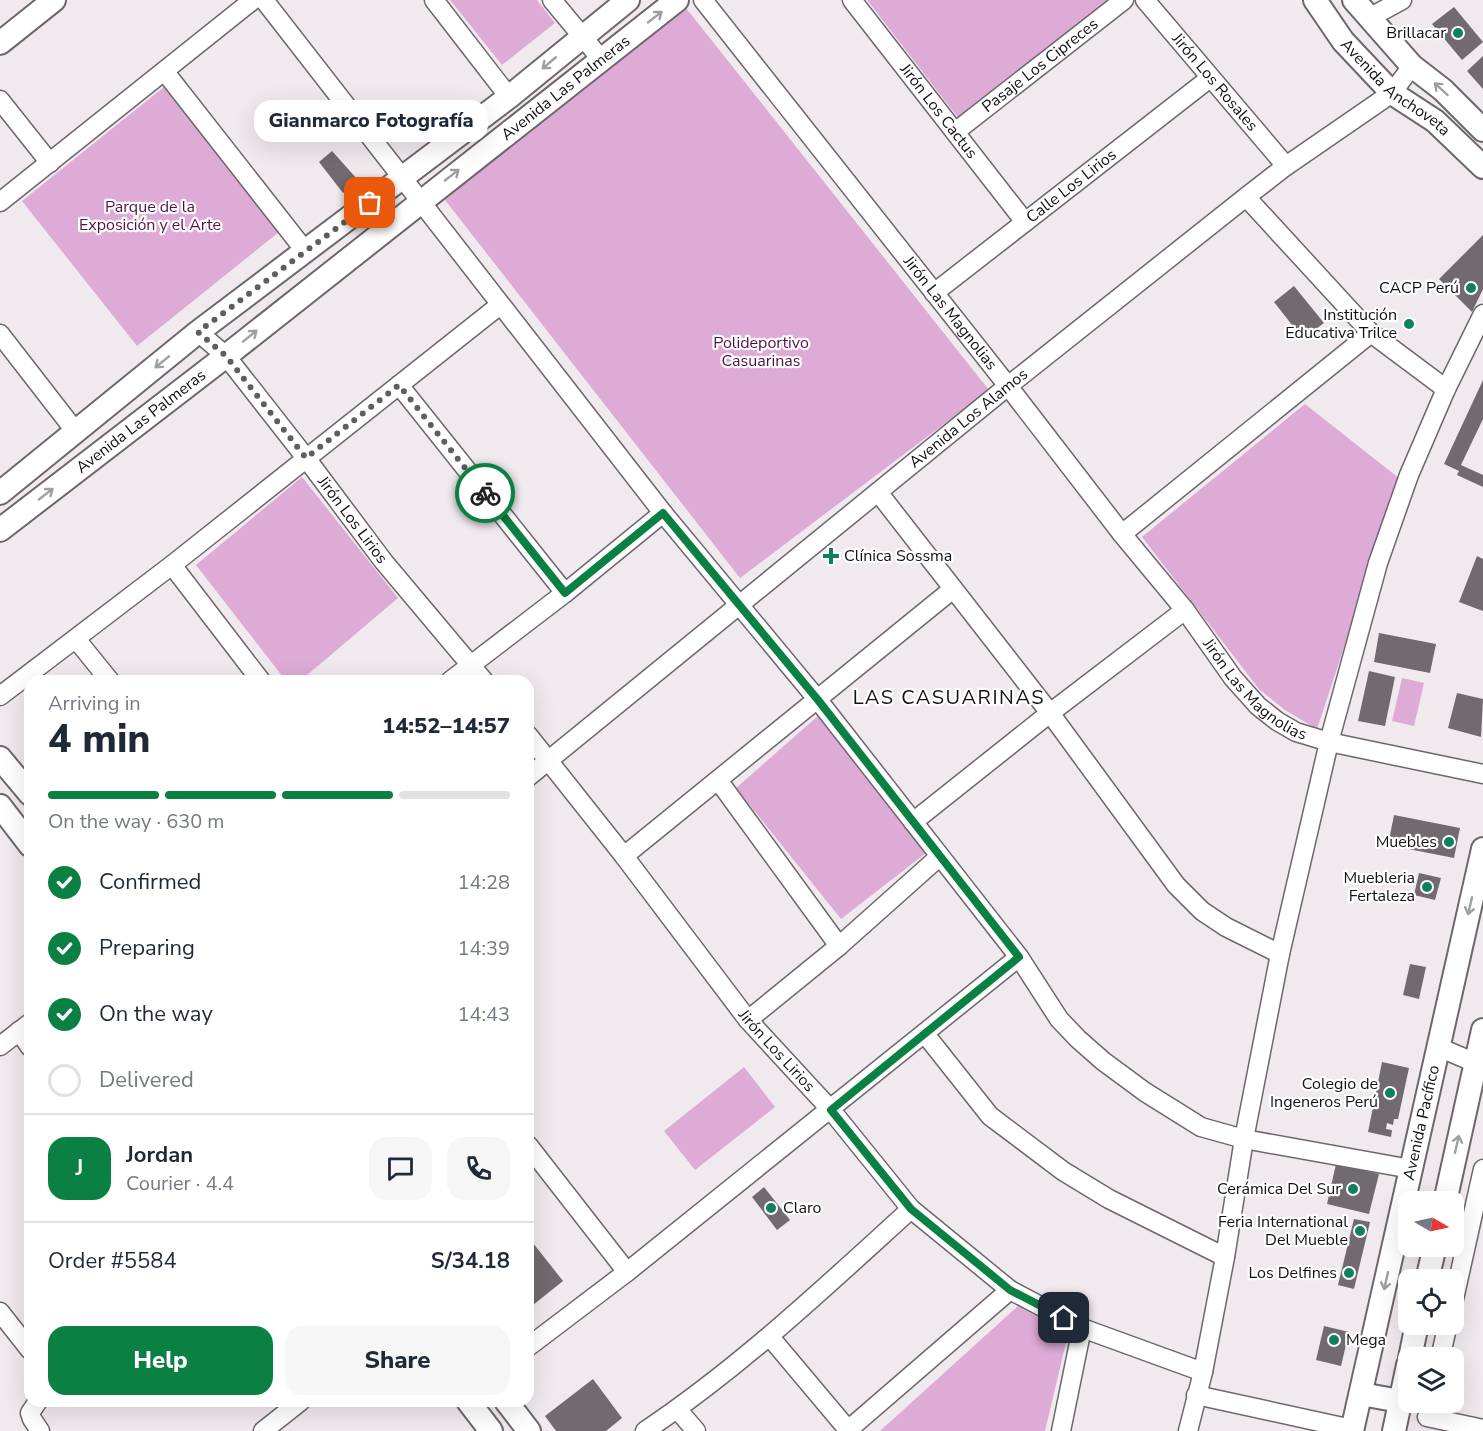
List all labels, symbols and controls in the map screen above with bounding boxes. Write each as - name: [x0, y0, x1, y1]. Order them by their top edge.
- one-way arrow: [647, 10, 663, 23]
- street label: Pasaje Los Cipreces: [978, 13, 1103, 118]
- place label: Brillacar: [1386, 22, 1446, 44]
- marker: Brillacar: [1451, 26, 1465, 40]
- street label: Jirón Los Rosales: [1166, 28, 1263, 136]
- street label: Avenida Las Palmeras: [497, 30, 635, 146]
- street label: Avenida Anchoveta: [1335, 34, 1455, 141]
- one-way arrow: [542, 56, 558, 69]
- street label: Jirón Los Cactus: [894, 58, 983, 163]
- one-way arrow: [1434, 82, 1449, 96]
- callout: Gianmarco Fotografía: [253, 101, 487, 143]
- text: Gianmarco Fotografía: [268, 107, 474, 134]
- street label: Calle Los Lirios: [1022, 144, 1121, 228]
- one-way arrow: [444, 169, 460, 182]
- pin: [344, 177, 395, 228]
- icon: bag: [353, 186, 386, 219]
- park label: Parque de la Exposición y el Arte: [79, 196, 221, 236]
- street label: Jirón Las Magnolias: [898, 251, 1002, 375]
- place label: CACP Perú: [1379, 277, 1459, 299]
- marker: CACP Perú: [1464, 281, 1478, 295]
- place label: Institución Educativa Trilce: [1285, 304, 1397, 344]
- marker: Institución Educativa Trilce: [1402, 317, 1416, 331]
- one-way arrow: [242, 329, 257, 343]
- park label: Polideportivo Casuarinas: [713, 332, 809, 372]
- one-way arrow: [155, 355, 171, 368]
- street label: Avenida Los Alamos: [904, 363, 1032, 473]
- street label: Avenida Las Palmeras: [71, 364, 211, 479]
- courier: [455, 463, 515, 523]
- street label: Jirón Los Lirios: [312, 471, 393, 568]
- icon: bike: [469, 477, 502, 510]
- one-way arrow: [38, 488, 54, 501]
- place label: Clínica Sossma: [844, 545, 952, 567]
- marker: Clínica Sossma: [822, 547, 840, 565]
- street label: Jirón Las Magnolias: [1197, 634, 1309, 746]
- district label: LAS CASUARINAS: [853, 684, 1045, 711]
- text: Arriving in: [48, 690, 141, 717]
- text: 14:52–14:57: [382, 711, 510, 741]
- text: 4 min: [48, 713, 151, 766]
- text: On the way · 630 m: [48, 808, 224, 835]
- place label: Muebles: [1376, 831, 1437, 853]
- marker: Muebles: [1442, 835, 1456, 849]
- icon: check: [48, 866, 81, 899]
- text: Confirmed: [99, 867, 201, 897]
- place label: Muebleria Fertaleza: [1343, 867, 1415, 907]
- text: 14:28: [457, 869, 510, 896]
- marker: Muebleria Fertaleza: [1420, 880, 1434, 894]
- one-way arrow: [1464, 896, 1475, 915]
- icon: check: [48, 932, 81, 965]
- text: Preparing: [99, 933, 195, 963]
- text: 14:39: [457, 935, 510, 962]
- icon: check: [48, 998, 81, 1031]
- text: On the way: [99, 999, 213, 1029]
- text: 14:43: [457, 1001, 510, 1028]
- street label: Jirón Los Lirios: [732, 1004, 820, 1097]
- street label: Avenida Pacífico: [1398, 1063, 1445, 1182]
- text: Delivered: [99, 1065, 194, 1095]
- place label: Colegio de Ingeneros Perú: [1270, 1073, 1378, 1113]
- marker: Colegio de Ingeneros Perú: [1383, 1086, 1397, 1100]
- one-way arrow: [1452, 1135, 1464, 1154]
- button: chat: [369, 1137, 432, 1200]
- button: phone: [447, 1137, 510, 1200]
- text: Jordan: [126, 1140, 193, 1170]
- text: J: [76, 1153, 83, 1183]
- text: Courier · 4.4: [126, 1170, 234, 1197]
- place label: Cerámica Del Sur: [1217, 1178, 1341, 1200]
- marker: Cerámica Del Sur: [1346, 1182, 1360, 1196]
- north arrow: [1398, 1191, 1464, 1257]
- map controls: [1398, 1191, 1464, 1413]
- place label: Claro: [783, 1197, 822, 1219]
- marker: Claro: [764, 1201, 778, 1215]
- place label: Feria International Del Mueble: [1218, 1211, 1348, 1251]
- marker: Feria International Del Mueble: [1353, 1224, 1367, 1238]
- text: Order #5584: [48, 1246, 177, 1276]
- text: S/34.18: [431, 1246, 510, 1276]
- place label: Los Delfines: [1248, 1262, 1337, 1284]
- marker: Los Delfines: [1342, 1266, 1356, 1280]
- button: locate: [1398, 1269, 1464, 1335]
- one-way arrow: [1380, 1271, 1391, 1290]
- pin: [1038, 1292, 1089, 1343]
- icon: home: [1047, 1301, 1080, 1334]
- button: Help: [48, 1326, 273, 1395]
- button: Share: [285, 1326, 510, 1395]
- place label: Mega: [1346, 1329, 1386, 1351]
- marker: Mega: [1327, 1333, 1341, 1347]
- button: layers: [1398, 1347, 1464, 1413]

